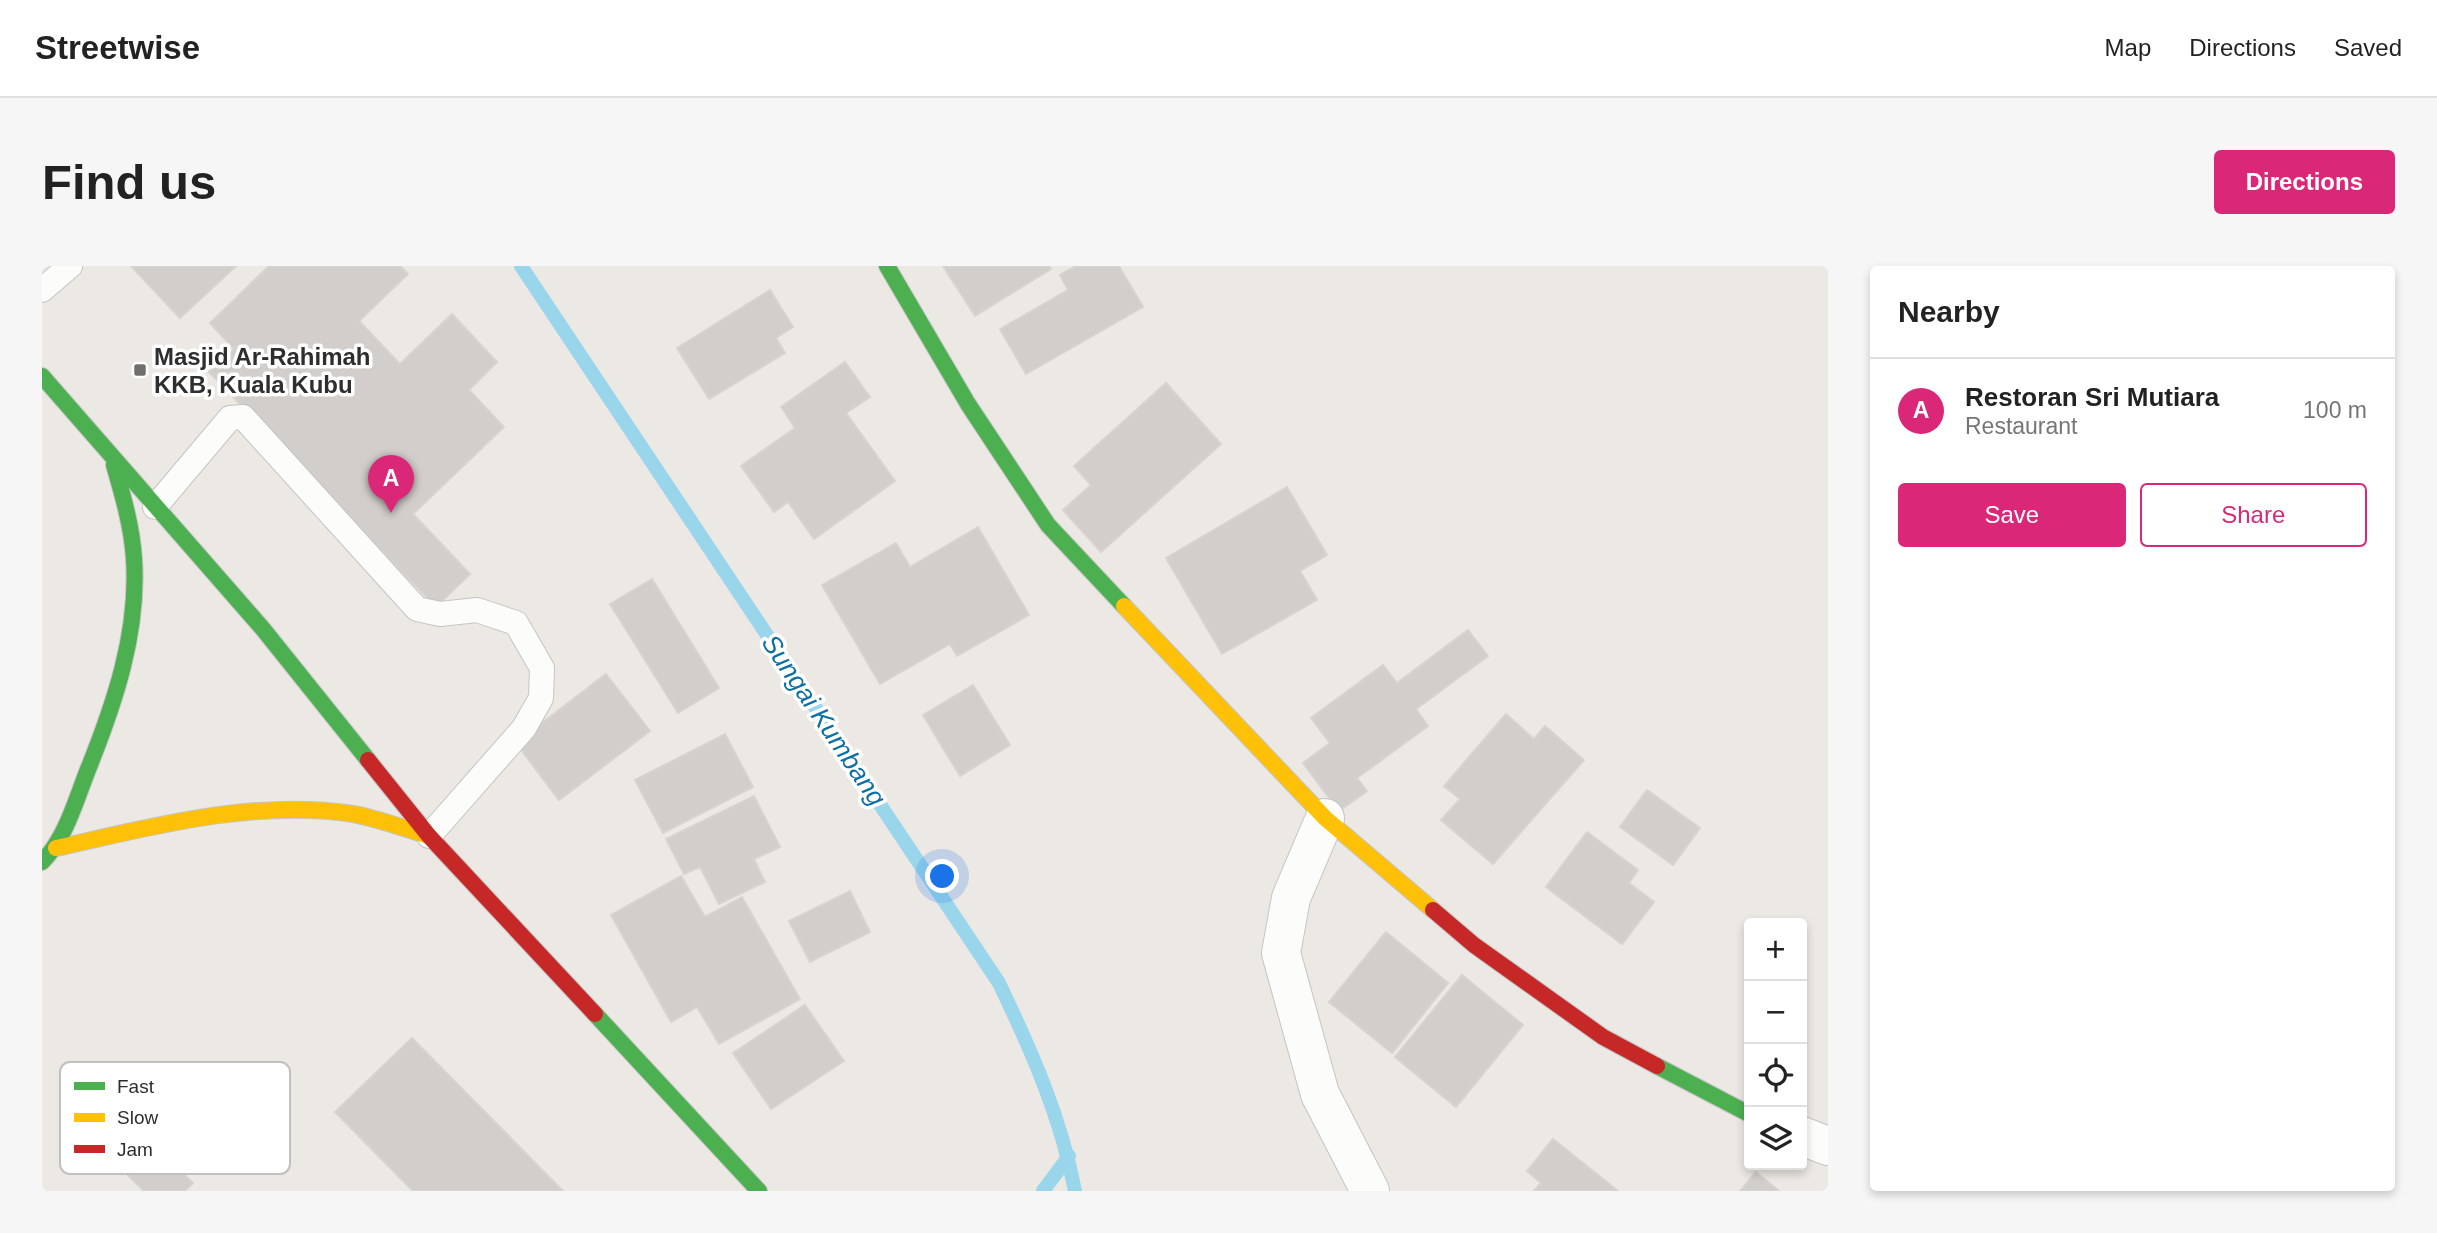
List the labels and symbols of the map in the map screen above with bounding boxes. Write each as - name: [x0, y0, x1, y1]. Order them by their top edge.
- place label: Masjid Ar-Rahimah KKB, Kuala Kubu: [154, 343, 370, 398]
- marker: Masjid Ar-Rahimah KKB, Kuala Kubu: [132, 362, 148, 378]
- pin: A: [368, 455, 414, 513]
- water label: Sungai Kumbang: [756, 629, 893, 812]
- your location: [925, 859, 959, 893]
- legend: [60, 1062, 290, 1174]
- text: Fast: [117, 1076, 155, 1097]
- text: Slow: [117, 1107, 158, 1128]
- text: Jam: [117, 1139, 153, 1160]

